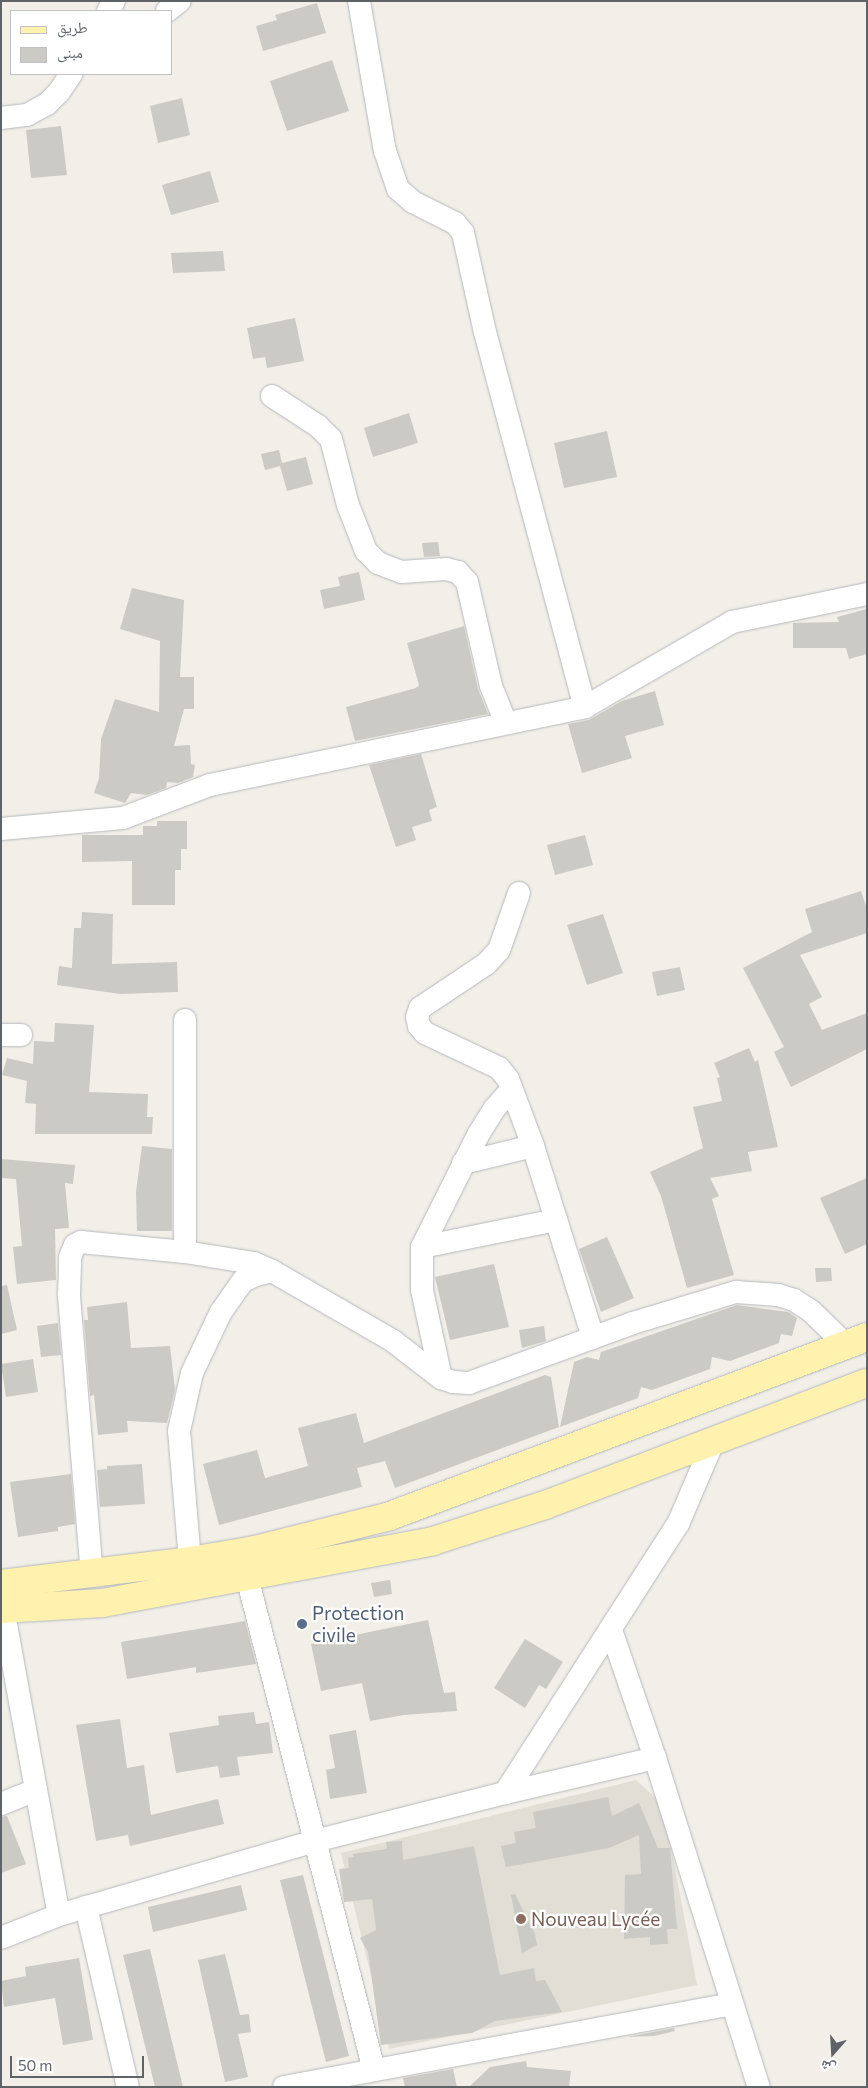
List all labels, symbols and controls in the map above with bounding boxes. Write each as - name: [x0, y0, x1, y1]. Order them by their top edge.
- legend: [10, 10, 172, 75]
- text: طريق: [57, 18, 88, 36]
- text: مبنى: [57, 43, 83, 61]
- place label: Protection civile: [312, 1602, 404, 1646]
- marker: Protection civile: [296, 1618, 308, 1630]
- place label: Nouveau Lycée: [531, 1908, 660, 1930]
- marker: Nouveau Lycée: [515, 1913, 527, 1925]
- north arrow: [808, 2028, 858, 2078]
- scale bar: [12, 2046, 146, 2078]
- text: 50 m: [18, 2056, 52, 2074]
- text: ش: [818, 2057, 838, 2078]

